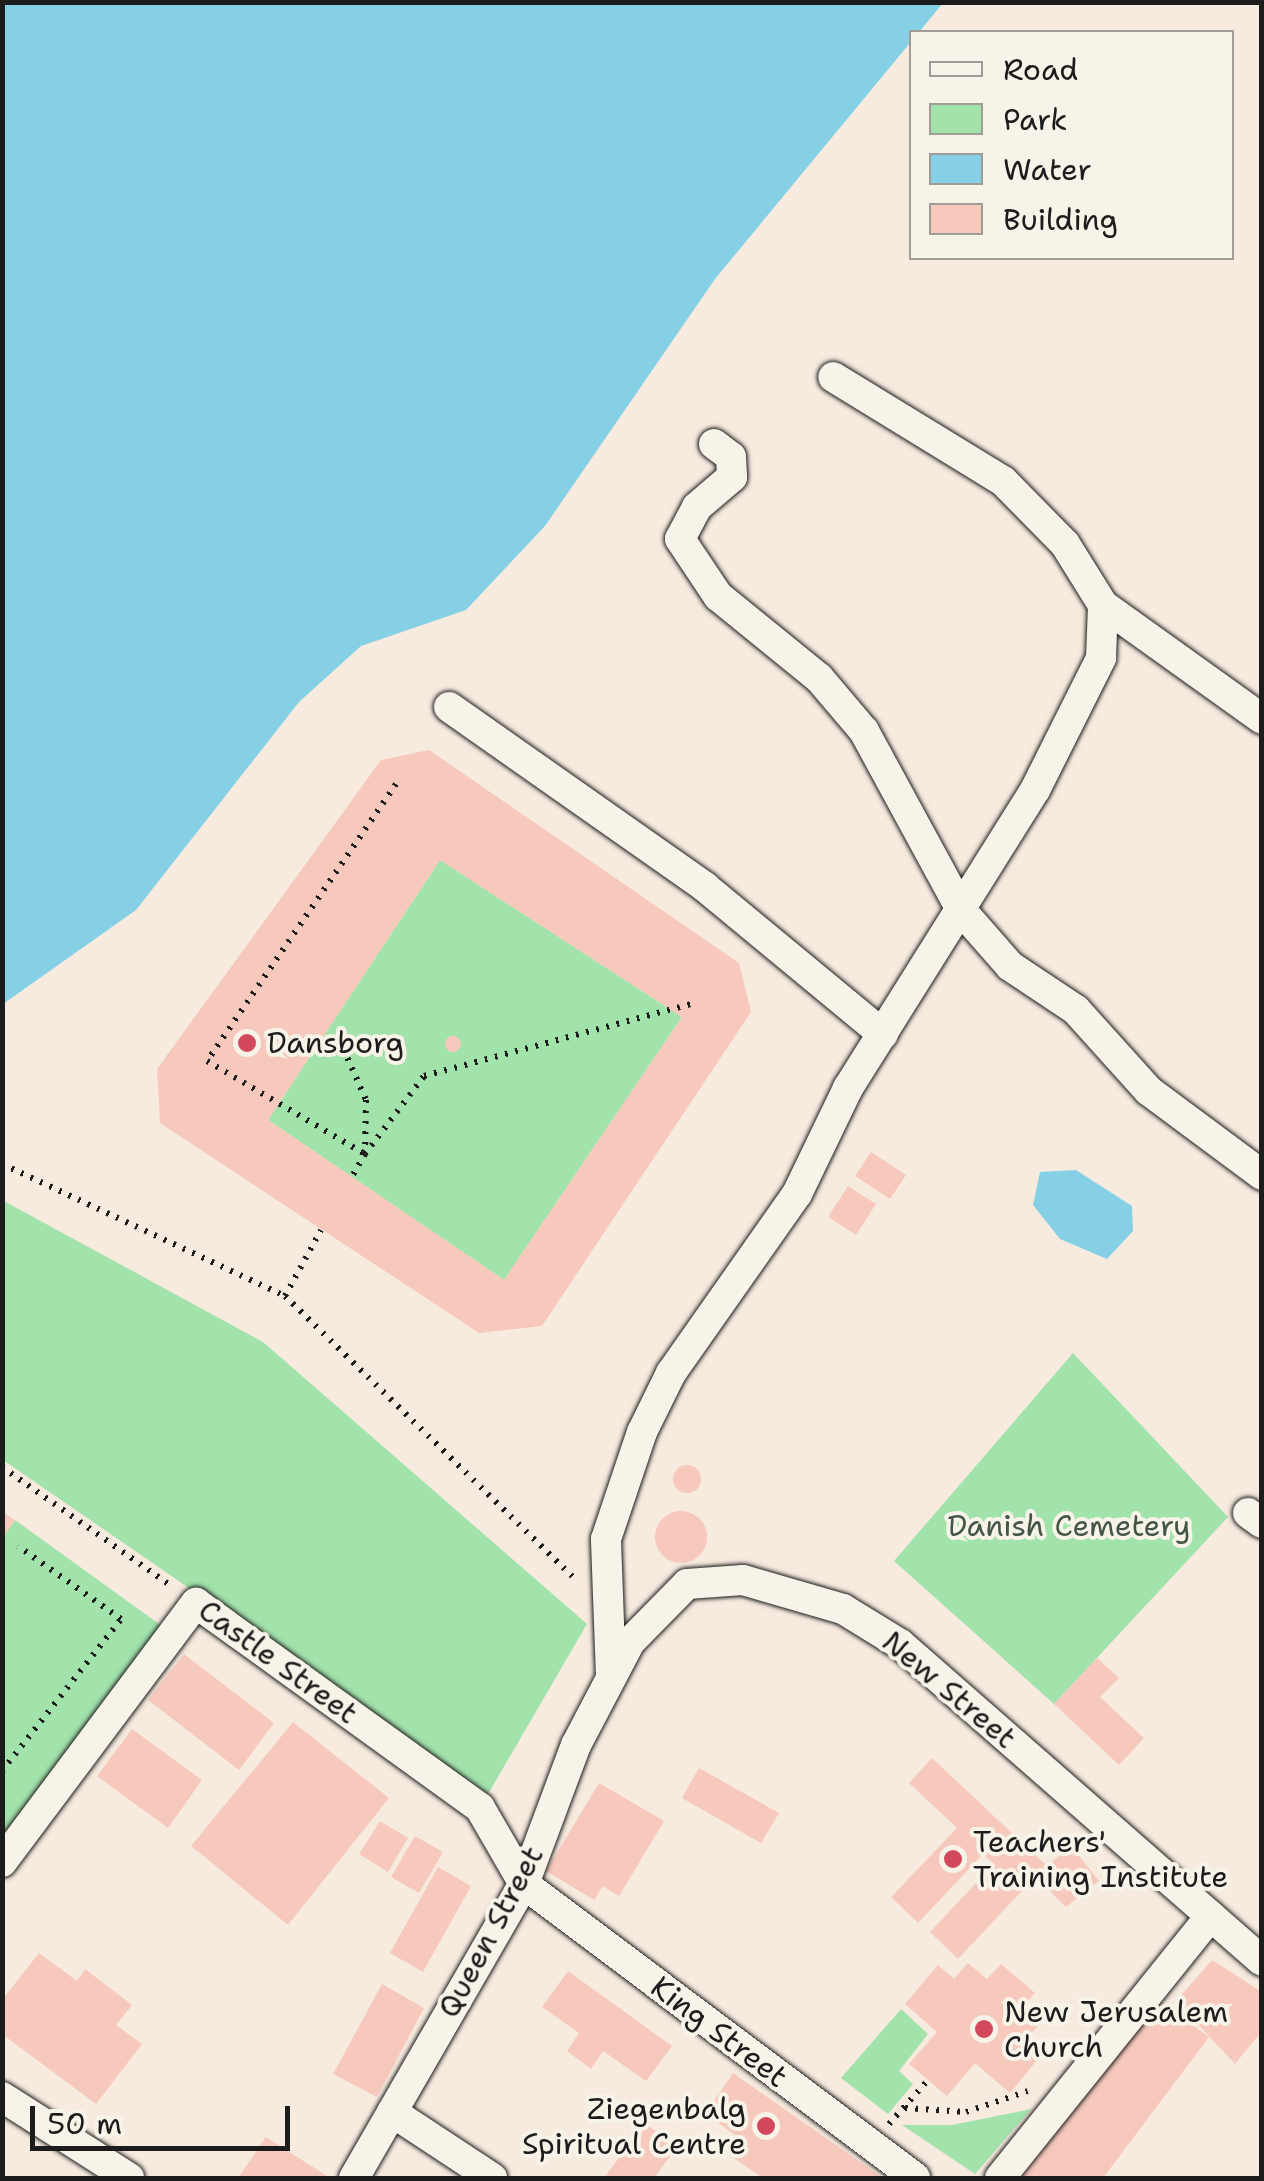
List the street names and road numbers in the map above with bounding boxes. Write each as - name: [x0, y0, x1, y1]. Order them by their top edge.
- street label: Castle Street: [191, 1592, 365, 1732]
- street label: New Street: [875, 1624, 1023, 1756]
- street label: Queen Street: [431, 1840, 551, 2024]
- street label: King Street: [643, 1969, 795, 2095]

